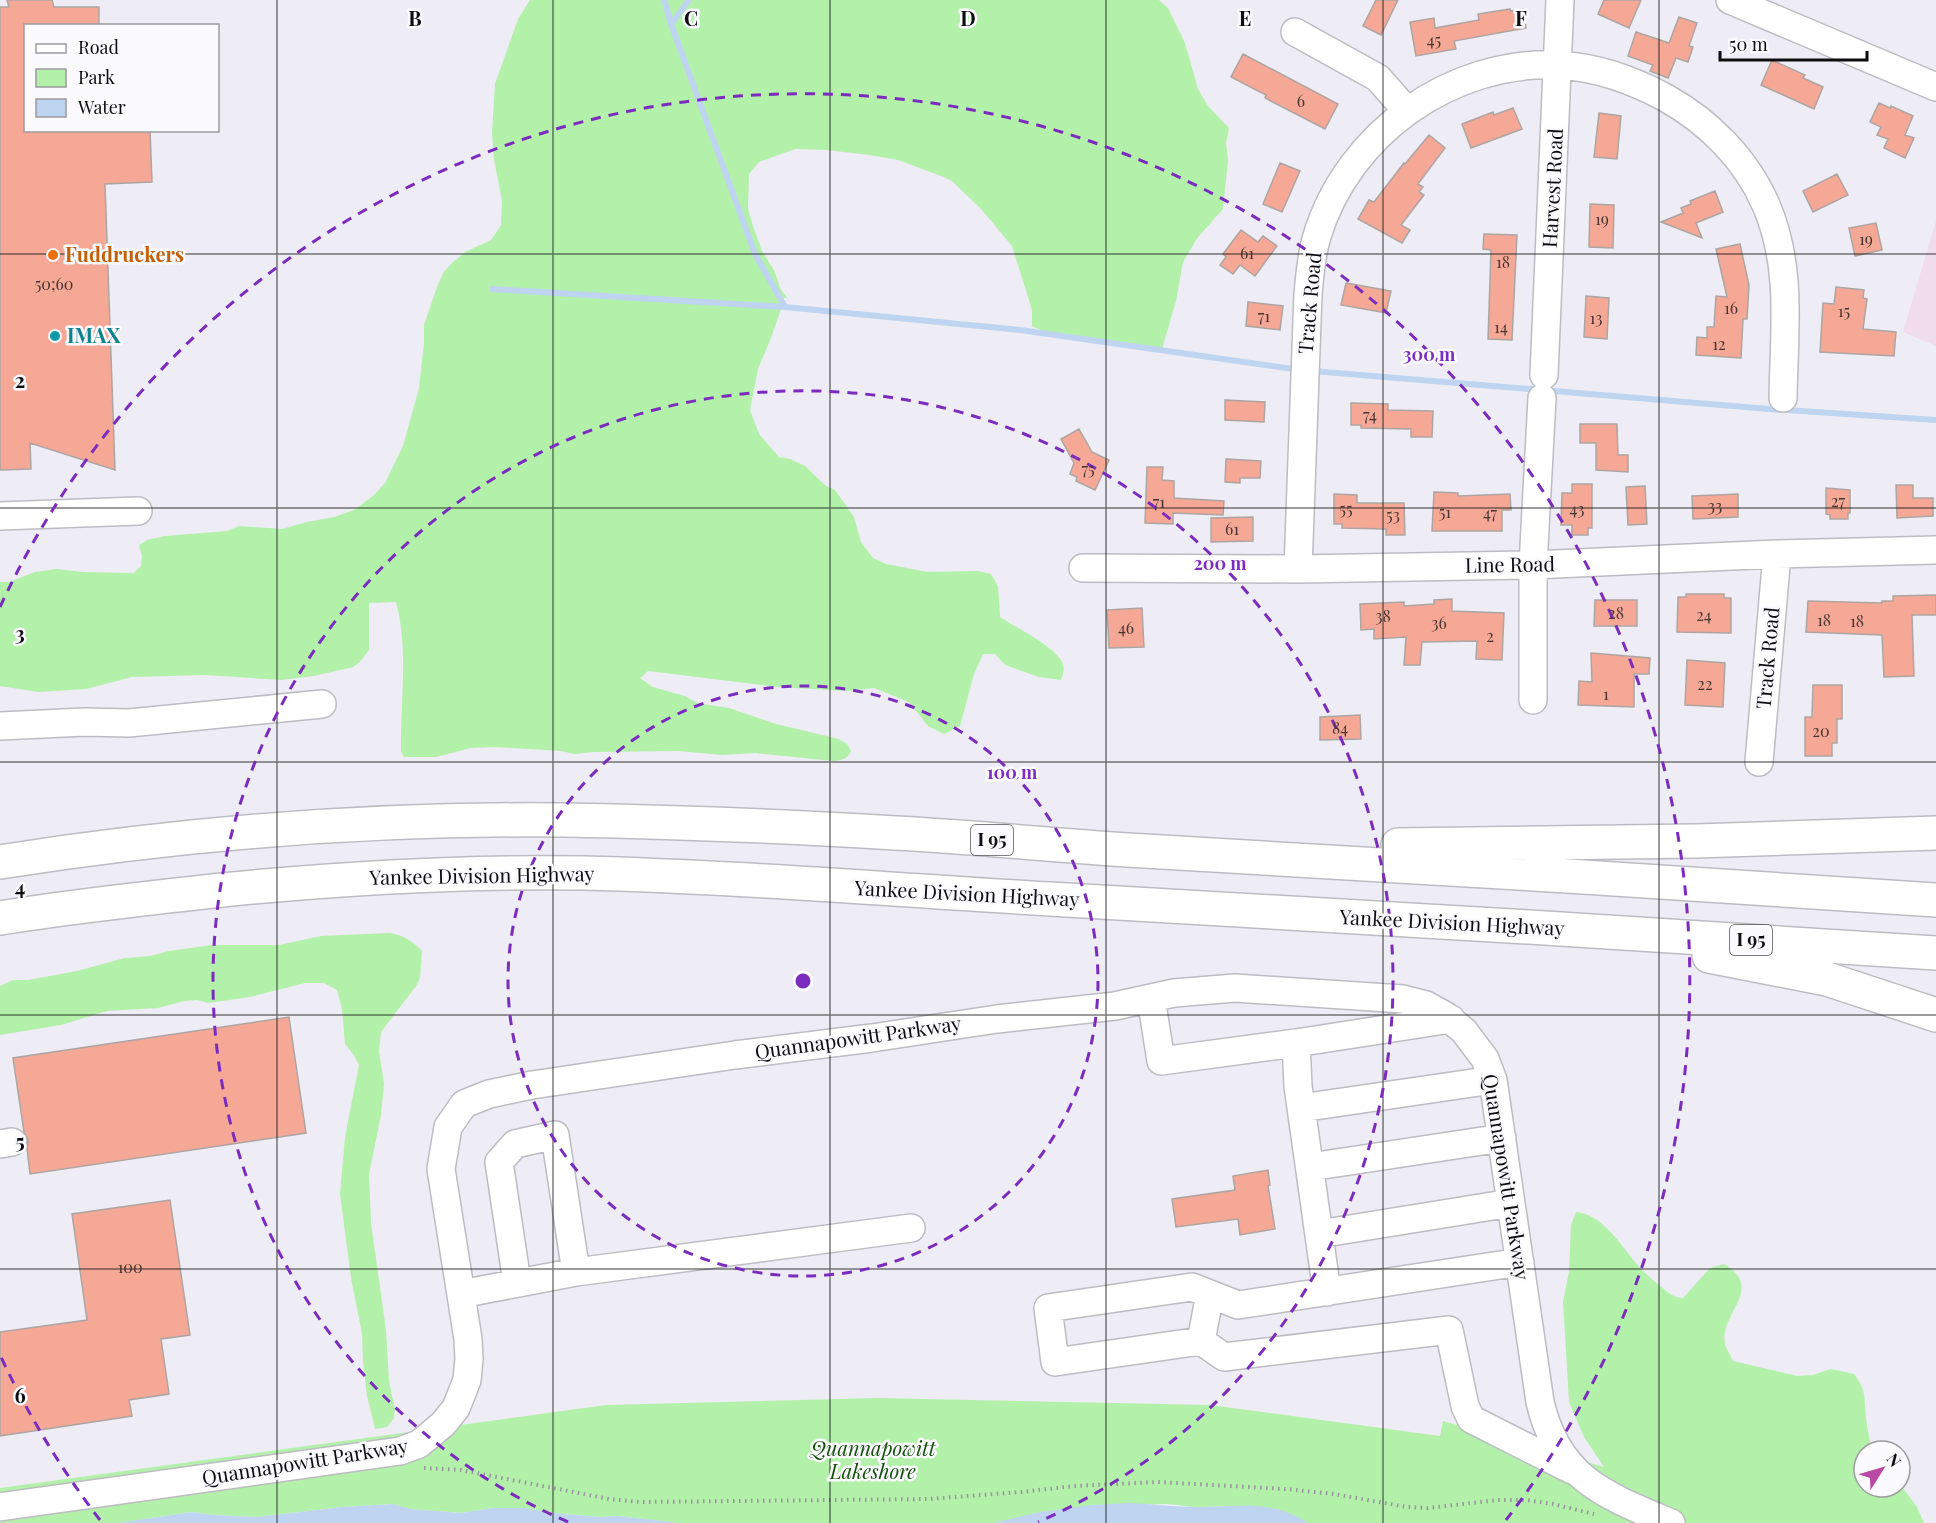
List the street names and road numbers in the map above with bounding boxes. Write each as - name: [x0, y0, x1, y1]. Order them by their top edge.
- street label: Harvest Road: [1535, 127, 1568, 248]
- street label: Track Road: [1291, 250, 1326, 355]
- street label: Line Road: [1465, 549, 1556, 578]
- street label: Track Road: [1749, 605, 1784, 710]
- road number: I 95: [971, 825, 1013, 855]
- street label: Yankee Division Highway: [368, 859, 595, 890]
- street label: Yankee Division Highway: [853, 873, 1080, 912]
- street label: Yankee Division Highway: [1338, 902, 1565, 941]
- road number: I 95: [1730, 925, 1772, 955]
- street label: Quannapowitt Parkway: [753, 1009, 963, 1064]
- street label: Quannapowitt Parkway: [1478, 1072, 1537, 1282]
- street label: Quannapowitt Parkway: [200, 1431, 410, 1490]

